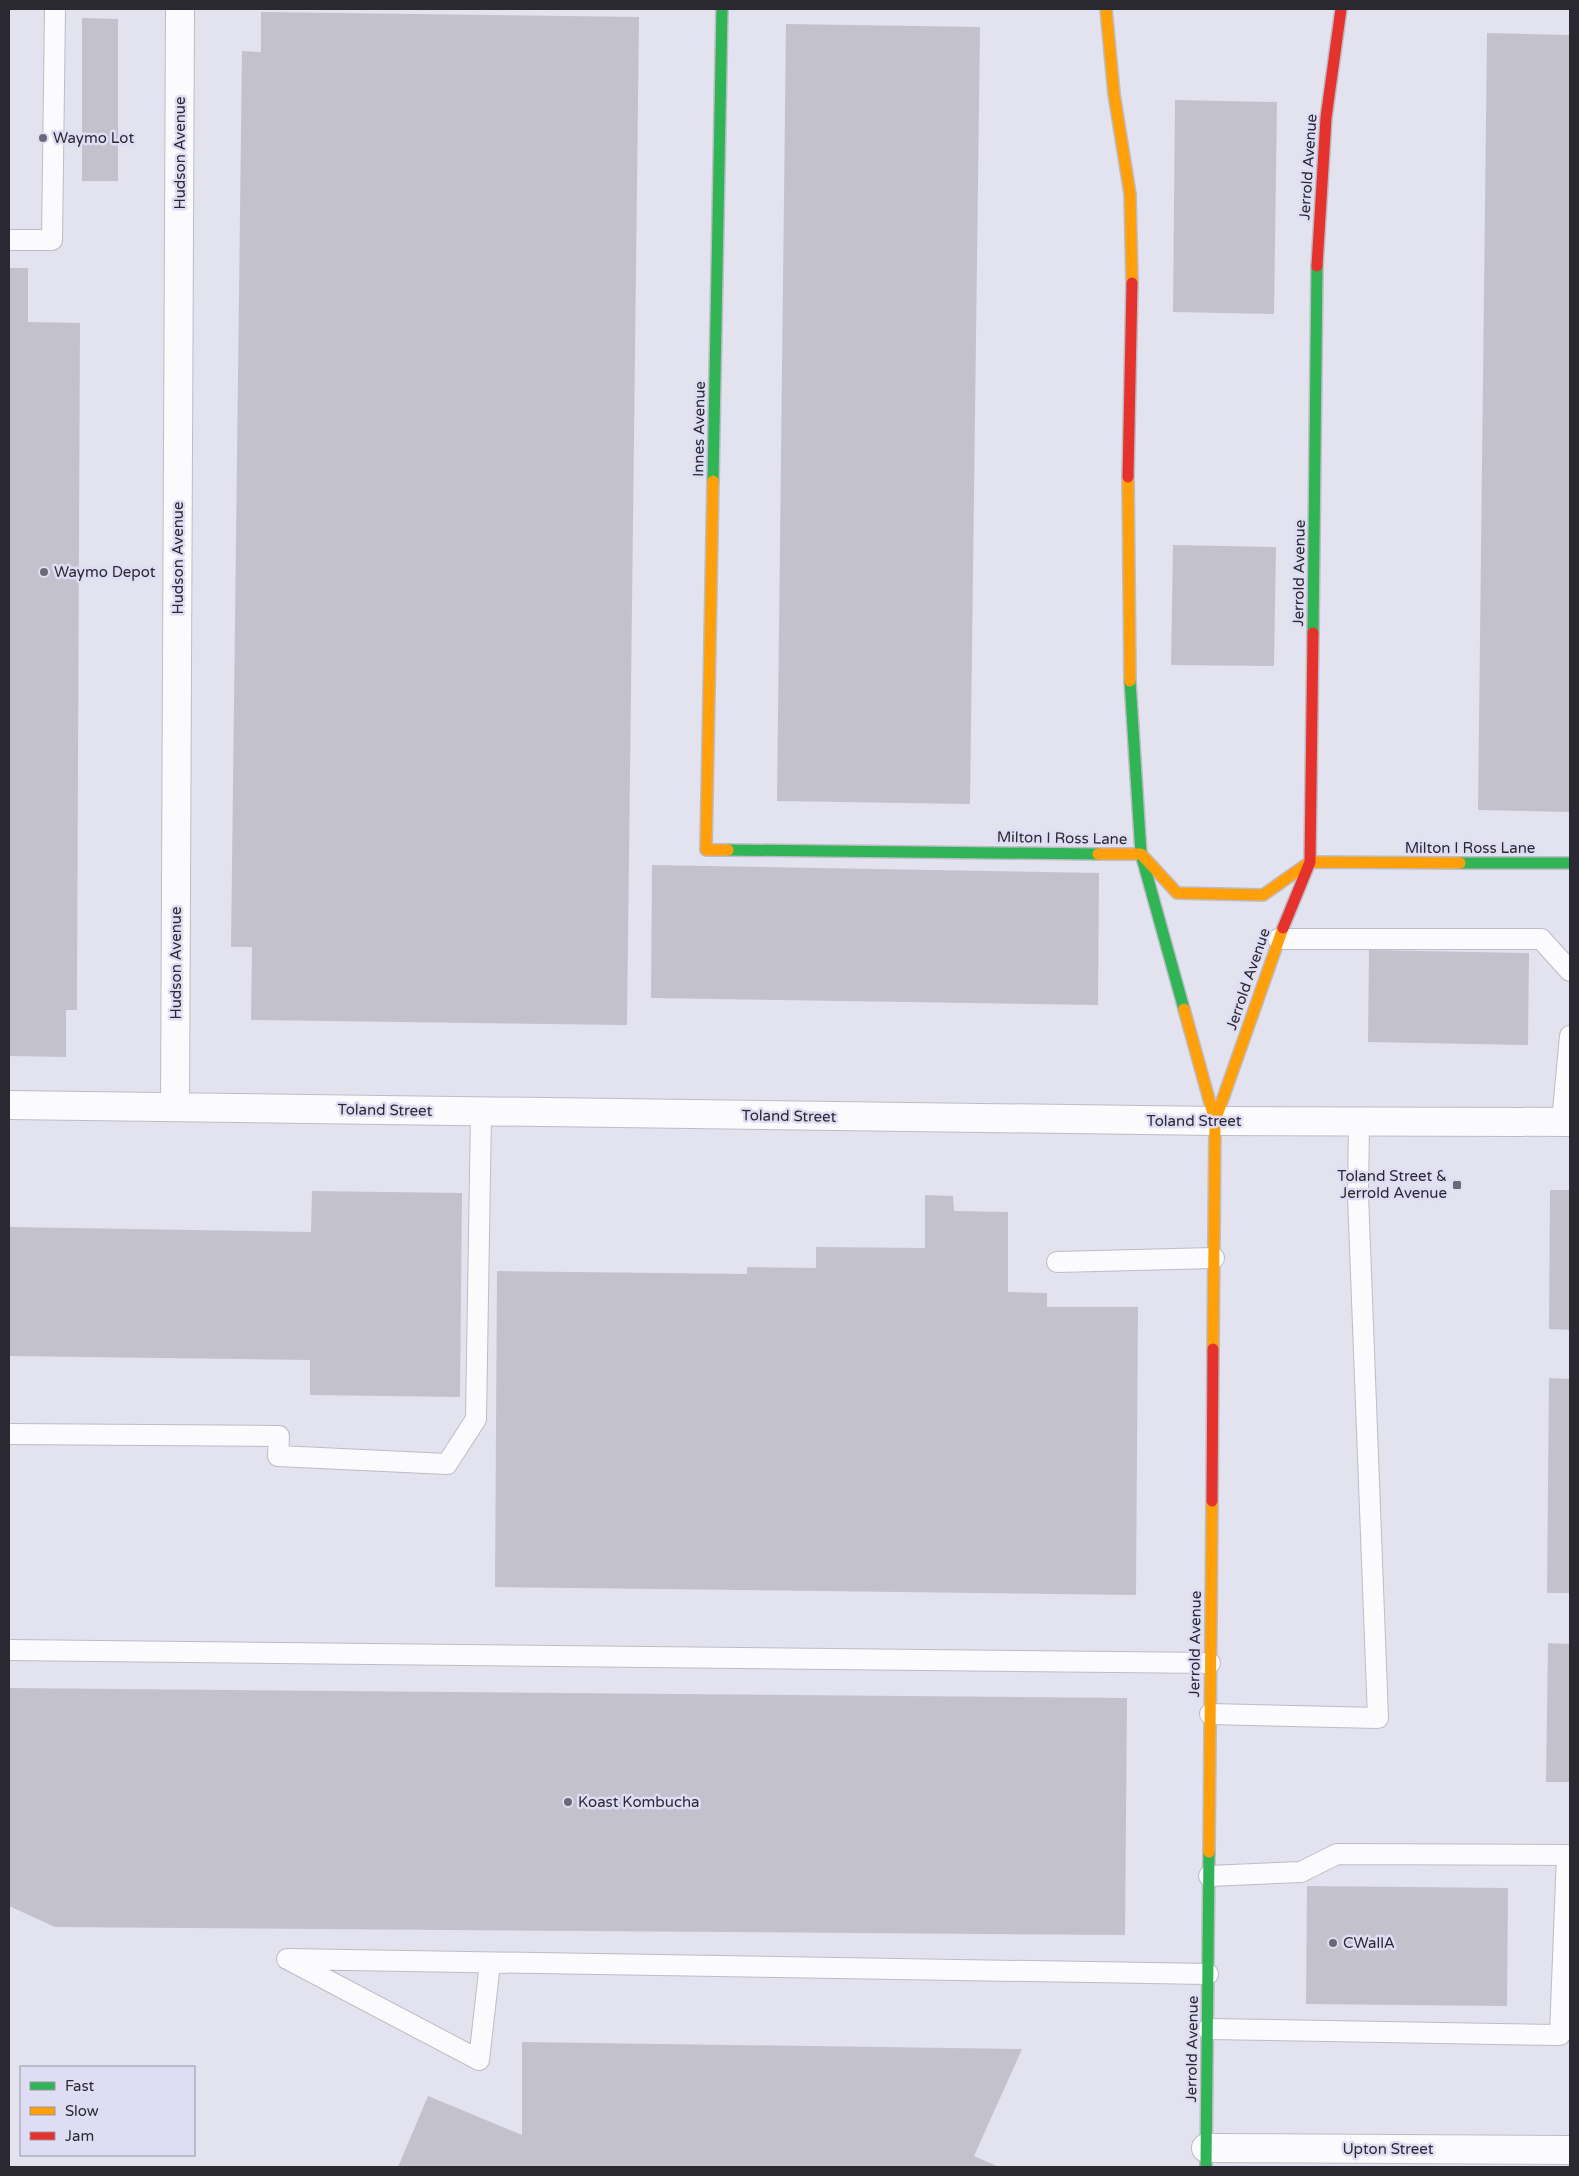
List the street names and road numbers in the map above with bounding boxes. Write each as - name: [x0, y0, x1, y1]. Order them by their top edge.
- street label: Hudson Avenue: [171, 97, 189, 209]
- street label: Jerrold Avenue: [1295, 113, 1321, 221]
- street label: Innes Avenue: [689, 381, 709, 477]
- street label: Hudson Avenue: [169, 502, 187, 614]
- street label: Jerrold Avenue: [1289, 520, 1309, 626]
- street label: Milton I Ross Lane: [997, 828, 1127, 848]
- street label: Milton I Ross Lane: [1405, 839, 1535, 857]
- street label: Hudson Avenue: [167, 907, 185, 1019]
- street label: Jerrold Avenue: [1222, 926, 1274, 1032]
- street label: Toland Street: [337, 1100, 433, 1120]
- street label: Toland Street: [741, 1106, 837, 1126]
- street label: Toland Street: [1147, 1112, 1242, 1130]
- street label: Jerrold Avenue: [1185, 1591, 1205, 1697]
- street label: Jerrold Avenue: [1182, 1996, 1202, 2102]
- street label: Upton Street: [1342, 2140, 1434, 2158]

